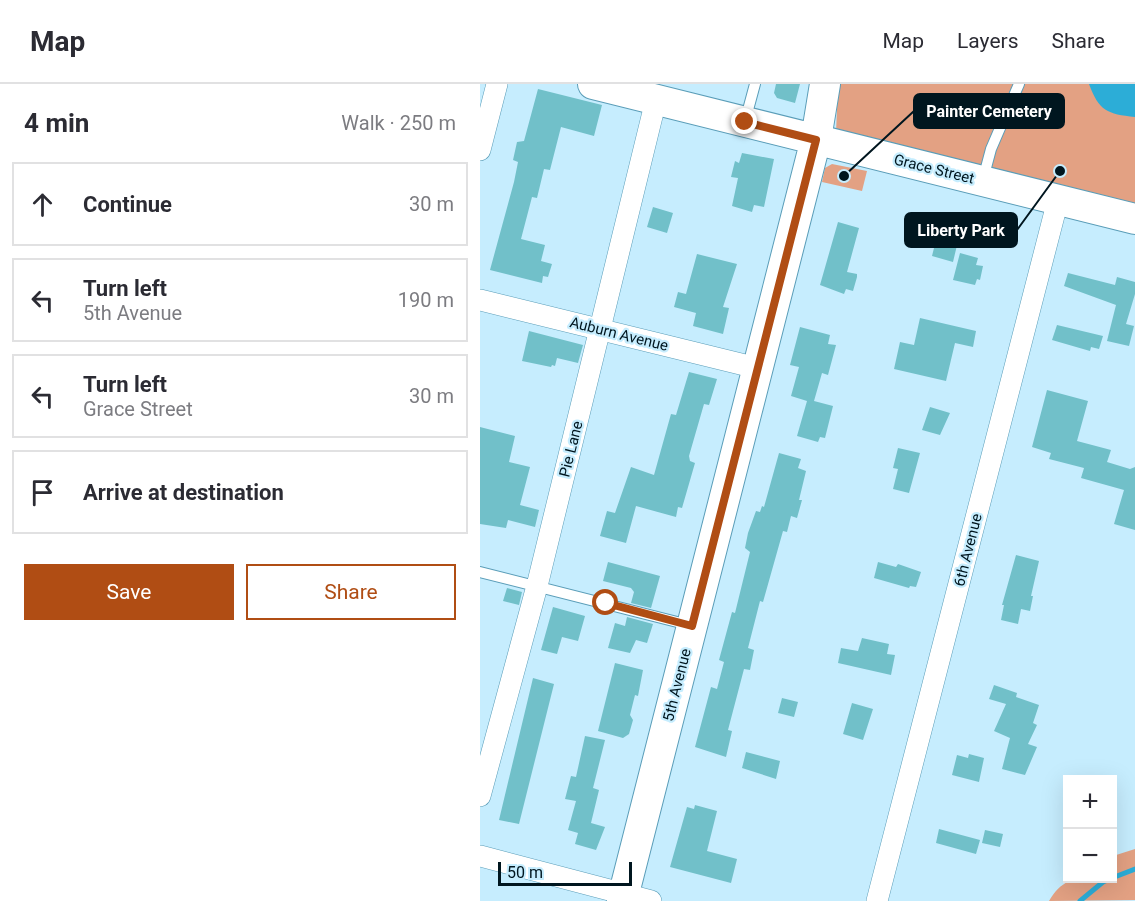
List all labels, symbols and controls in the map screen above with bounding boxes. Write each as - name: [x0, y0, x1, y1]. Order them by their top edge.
- text: Map: [30, 25, 85, 58]
- text: Map: [882, 29, 924, 53]
- text: Layers: [957, 29, 1018, 53]
- text: Share: [1051, 29, 1105, 53]
- callout: Painter Cemetery: [914, 94, 1064, 128]
- text: Painter Cemetery: [926, 102, 1053, 121]
- text: 4 min: [24, 108, 89, 138]
- route end: [731, 108, 757, 134]
- text: Walk · 250 m: [341, 111, 456, 135]
- street label: Grace Street: [892, 150, 976, 188]
- icon: ahead: [26, 188, 59, 221]
- text: Continue: [83, 192, 172, 217]
- text: 30 m: [409, 192, 454, 216]
- callout: Liberty Park: [905, 213, 1017, 247]
- text: Liberty Park: [917, 221, 1005, 240]
- text: Turn left: [83, 276, 167, 301]
- icon: left: [26, 284, 59, 317]
- text: 190 m: [398, 288, 454, 312]
- text: 5th Avenue: [83, 301, 182, 325]
- street label: Auburn Avenue: [568, 313, 670, 355]
- text: Turn left: [83, 372, 167, 397]
- icon: left: [26, 380, 59, 413]
- text: 30 m: [409, 384, 454, 408]
- text: Grace Street: [83, 397, 193, 421]
- street label: Pie Lane: [555, 419, 587, 479]
- icon: arrive: [26, 476, 59, 509]
- text: Arrive at destination: [83, 480, 284, 505]
- street label: 6th Avenue: [950, 512, 986, 588]
- button: Save: [24, 564, 234, 620]
- button: Share: [246, 564, 456, 620]
- route start: [592, 589, 618, 615]
- street label: 5th Avenue: [659, 647, 695, 723]
- map controls: [1063, 775, 1117, 883]
- button: +: [1063, 775, 1117, 829]
- button: −: [1063, 829, 1117, 883]
- scale bar: [498, 859, 632, 886]
- text: 50 m: [507, 863, 543, 882]

